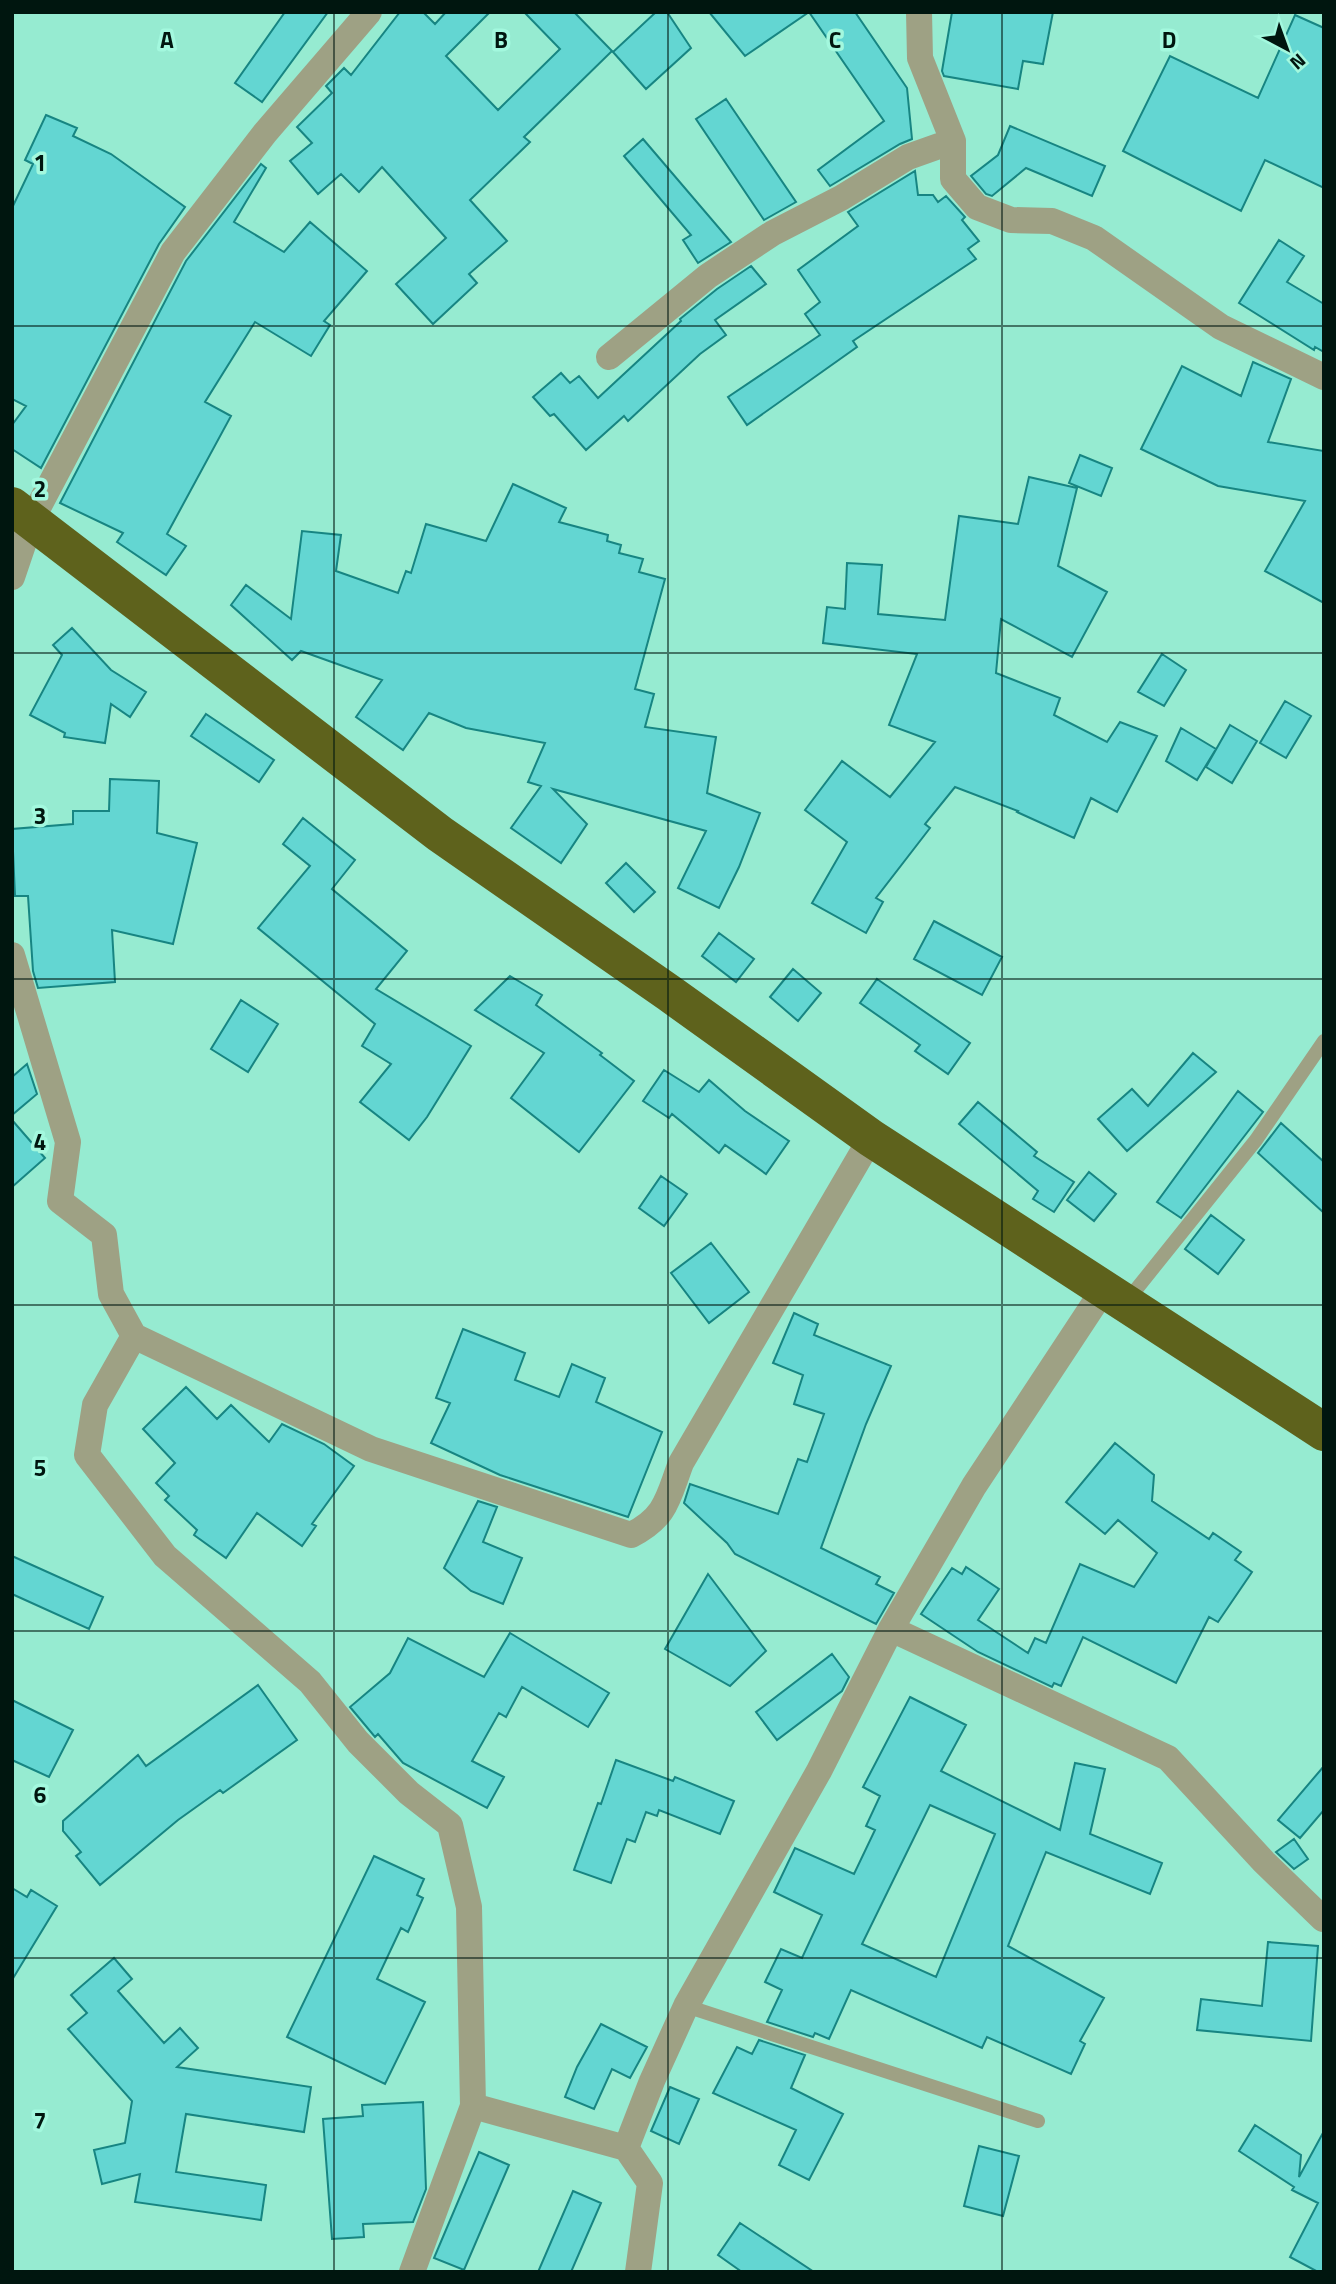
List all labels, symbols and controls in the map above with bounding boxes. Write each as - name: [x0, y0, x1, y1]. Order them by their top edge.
- north arrow: [1252, 14, 1322, 84]
- text: A: [160, 22, 174, 57]
- text: B: [494, 22, 508, 57]
- text: C: [829, 22, 841, 57]
- text: D: [1162, 22, 1176, 57]
- text: N: [1284, 47, 1313, 77]
- text: 1: [34, 145, 46, 180]
- text: 2: [34, 471, 46, 506]
- text: 3: [34, 798, 46, 833]
- text: 4: [34, 1124, 46, 1159]
- text: 5: [34, 1450, 46, 1485]
- text: 6: [34, 1777, 47, 1812]
- text: 7: [34, 2103, 46, 2138]

